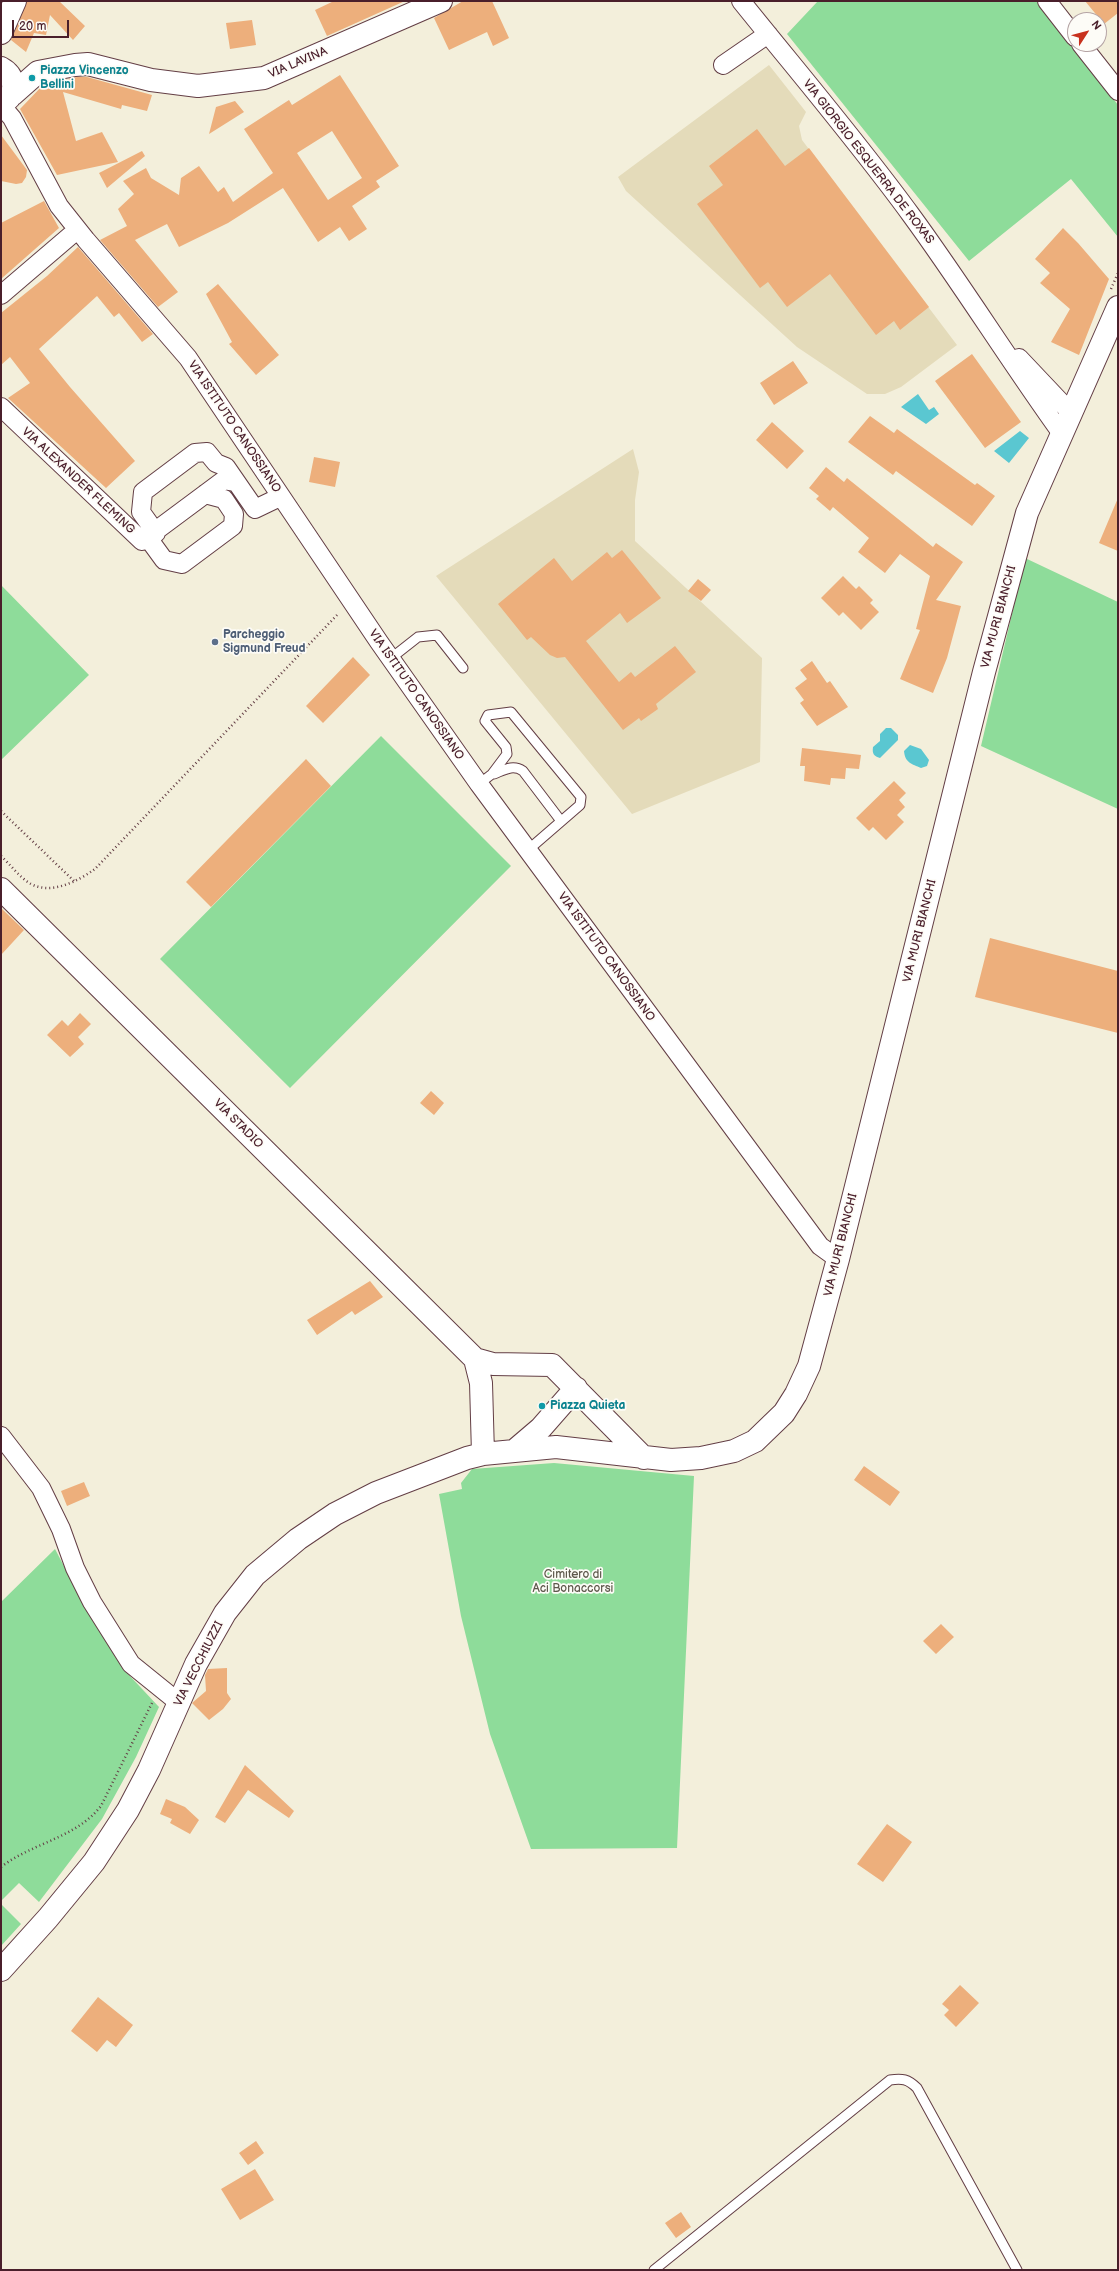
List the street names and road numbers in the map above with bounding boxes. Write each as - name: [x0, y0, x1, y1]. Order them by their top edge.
- street label: VIA LAVINA: [266, 44, 330, 82]
- street label: VIA GIORGIO ESQUERRA DE ROXAS: [799, 77, 937, 247]
- street label: VIA ISTITUTO CANOSSIANO: [184, 358, 284, 496]
- street label: VIA ALEXANDER FLEMING: [18, 425, 138, 537]
- street label: VIA MURI BIANCHI: [978, 564, 1020, 670]
- street label: VIA ISTITUTO CANOSSIANO: [365, 627, 467, 763]
- street label: VIA MURI BIANCHI: [900, 878, 940, 984]
- street label: VIA ISTITUTO CANOSSIANO: [554, 890, 658, 1024]
- street label: VIA STADIO: [210, 1096, 266, 1152]
- street label: VIA MURI BIANCHI: [821, 1192, 861, 1298]
- street label: VIA VECCHIUZZI: [171, 1619, 227, 1709]

